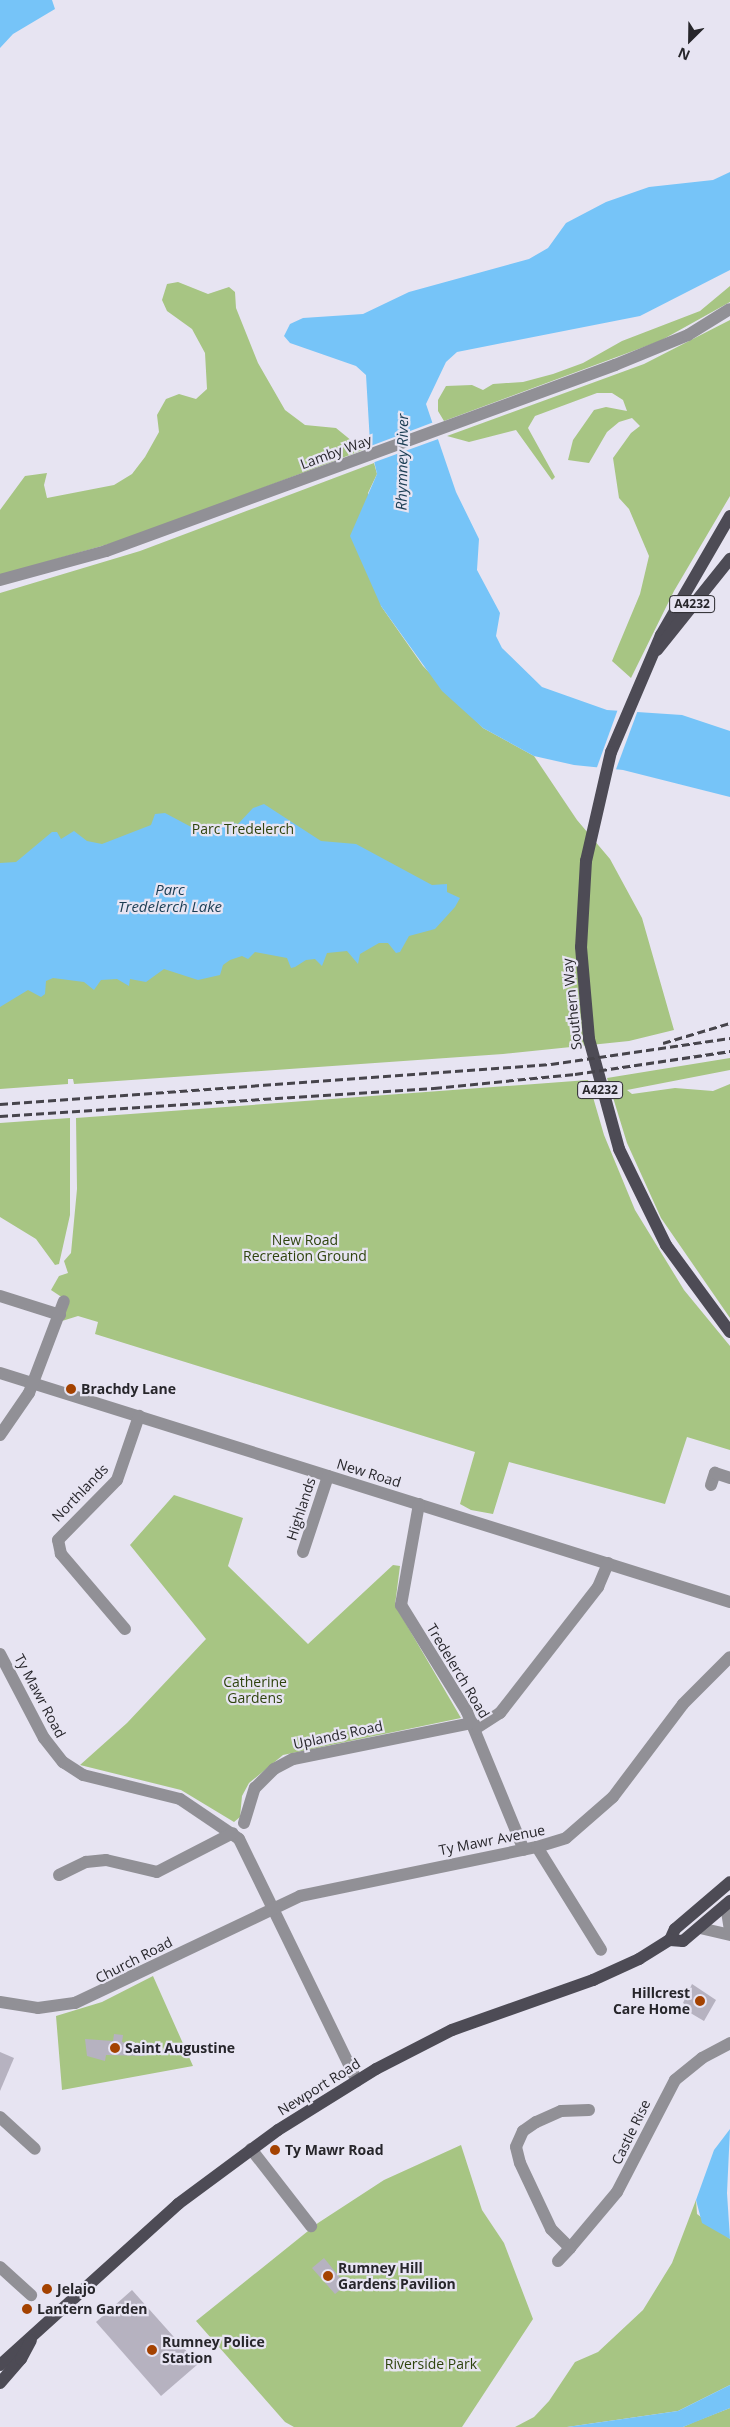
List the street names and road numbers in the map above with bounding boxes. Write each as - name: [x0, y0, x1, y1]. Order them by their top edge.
- street label: Lamby Way: [298, 431, 374, 473]
- road number: A4232: [668, 594, 716, 614]
- street label: Southern Way: [559, 957, 585, 1051]
- road number: A4232: [576, 1080, 624, 1100]
- street label: New Road: [335, 1455, 403, 1491]
- street label: Northlands: [48, 1461, 112, 1525]
- street label: Highlands: [283, 1475, 319, 1543]
- street label: Tredelerch Road: [423, 1621, 493, 1721]
- street label: Ty Mawr Road: [11, 1651, 69, 1741]
- street label: Uplands Road: [292, 1717, 384, 1753]
- street label: Ty Mawr Avenue: [438, 1821, 546, 1859]
- street label: Church Road: [93, 1933, 175, 1987]
- street label: Newport Road: [275, 2055, 363, 2119]
- street label: Castle Rise: [608, 2097, 654, 2167]

